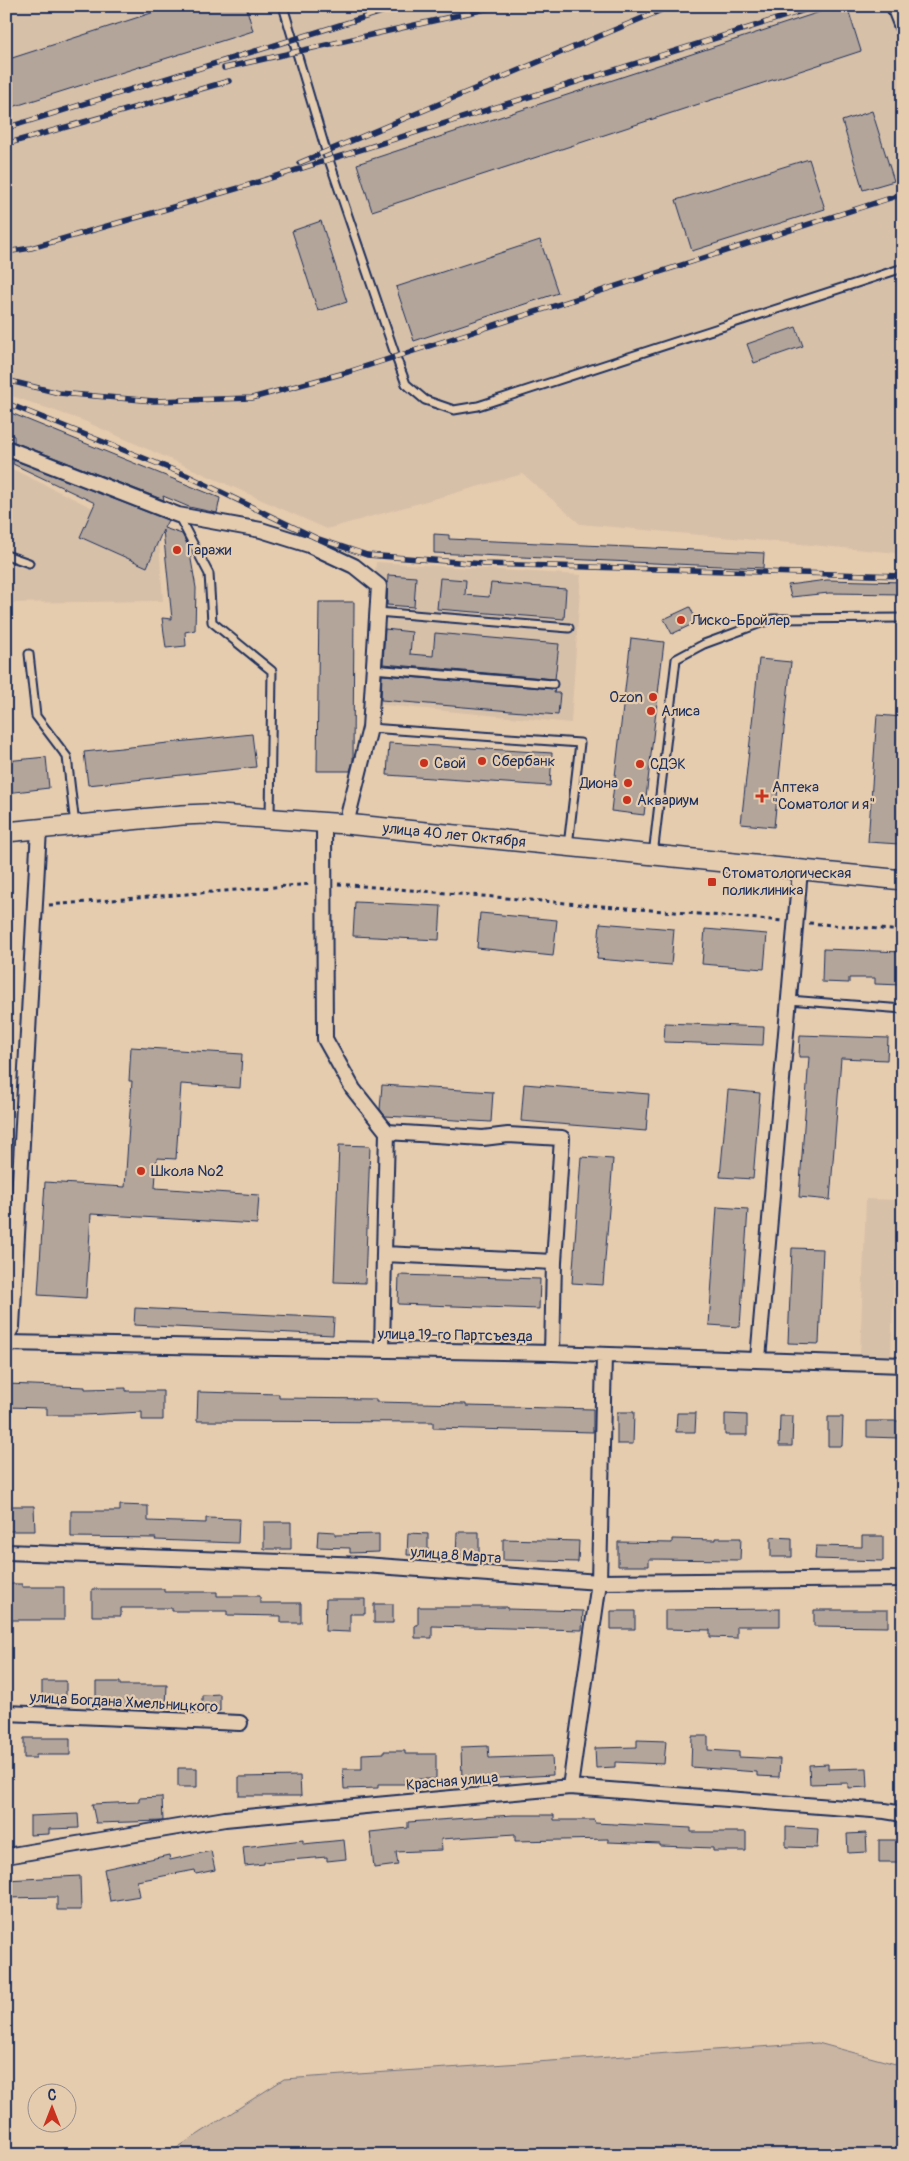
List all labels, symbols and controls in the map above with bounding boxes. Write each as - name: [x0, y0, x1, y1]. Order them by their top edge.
- place label: Гаражи: [187, 541, 232, 560]
- marker: Гаражи: [171, 544, 183, 556]
- place label: Лиско-Бройлер: [690, 611, 790, 630]
- marker: Лиско-Бройлер: [675, 614, 687, 626]
- place label: Ozon: [609, 688, 643, 707]
- marker: Ozon: [647, 691, 659, 703]
- place label: Алиса: [661, 702, 700, 721]
- marker: Алиса: [645, 705, 657, 717]
- place label: Сбербанк: [492, 752, 555, 771]
- place label: Свой: [434, 754, 466, 773]
- marker: Сбербанк: [476, 755, 488, 767]
- place label: СДЭК: [650, 755, 686, 774]
- marker: Свой: [418, 757, 430, 769]
- marker: СДЭК: [634, 758, 646, 770]
- place label: Диона: [579, 774, 618, 793]
- marker: Диона: [622, 777, 634, 789]
- place label: Аптека "Соматолог и я": [772, 778, 875, 814]
- marker: Аптека "Соматолог и я": [756, 790, 768, 802]
- place label: Аквариум: [637, 791, 699, 810]
- marker: Аквариум: [621, 794, 633, 806]
- street label: улица 40 лет Октября: [381, 819, 527, 852]
- place label: Стоматологическая поликлиника: [722, 864, 851, 900]
- marker: Стоматологическая поликлиника: [706, 876, 718, 888]
- place label: Школа №2: [151, 1162, 224, 1181]
- marker: Школа №2: [135, 1165, 147, 1177]
- street label: улица 19-го Партсъезда: [376, 1325, 533, 1346]
- street label: улица 8 Марта: [409, 1543, 502, 1568]
- street label: улица Богдана Хмельницкого: [28, 1688, 219, 1717]
- street label: Красная улица: [405, 1768, 499, 1795]
- north arrow: [28, 2084, 78, 2134]
- text: С: [48, 2087, 57, 2104]

